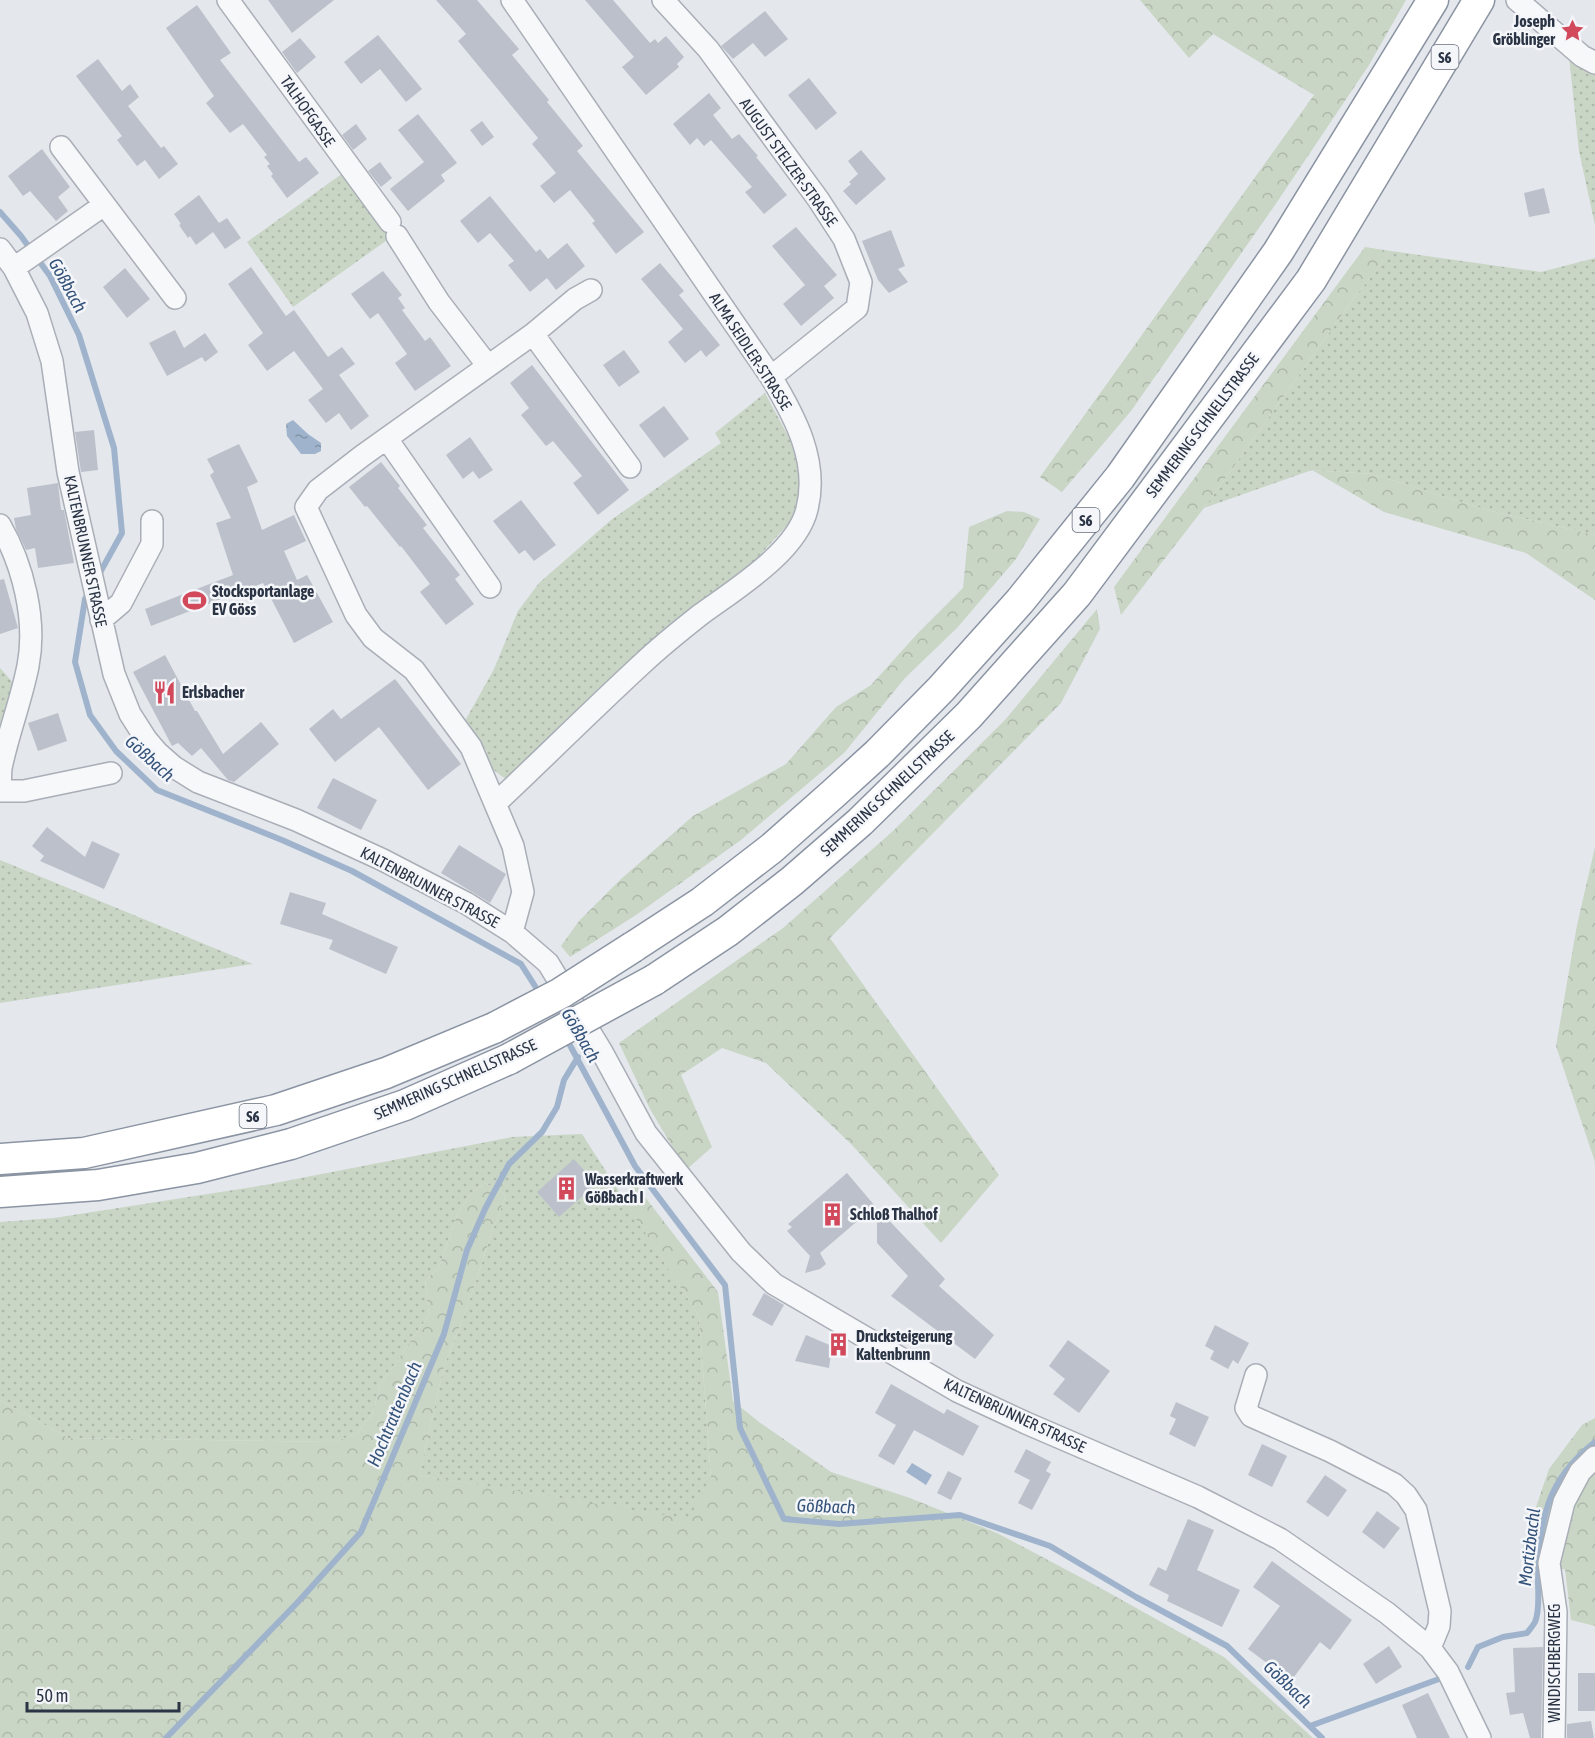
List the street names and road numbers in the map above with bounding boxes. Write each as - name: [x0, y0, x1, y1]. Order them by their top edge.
- road number: S6: [1432, 45, 1458, 69]
- street label: TALHOFGASSE: [277, 72, 339, 150]
- street label: AUGUST STELZER-STRASSE: [737, 95, 842, 230]
- street label: ALMA SEIDLER-STRASSE: [706, 289, 796, 413]
- street label: SEMMERING SCHNELLSTRASSE: [1142, 349, 1262, 501]
- street label: KALTENBRUNNER STRASSE: [61, 474, 111, 629]
- road number: S6: [1072, 508, 1100, 532]
- street label: SEMMERING SCHNELLSTRASSE: [817, 726, 958, 859]
- street label: KALTENBRUNNER STRASSE: [358, 843, 503, 931]
- street label: SEMMERING SCHNELLSTRASSE: [371, 1035, 539, 1123]
- road number: S6: [240, 1104, 266, 1128]
- street label: KALTENBRUNNER STRASSE: [941, 1374, 1089, 1456]
- street label: WINDISCHBERGWEG: [1545, 1604, 1563, 1723]

